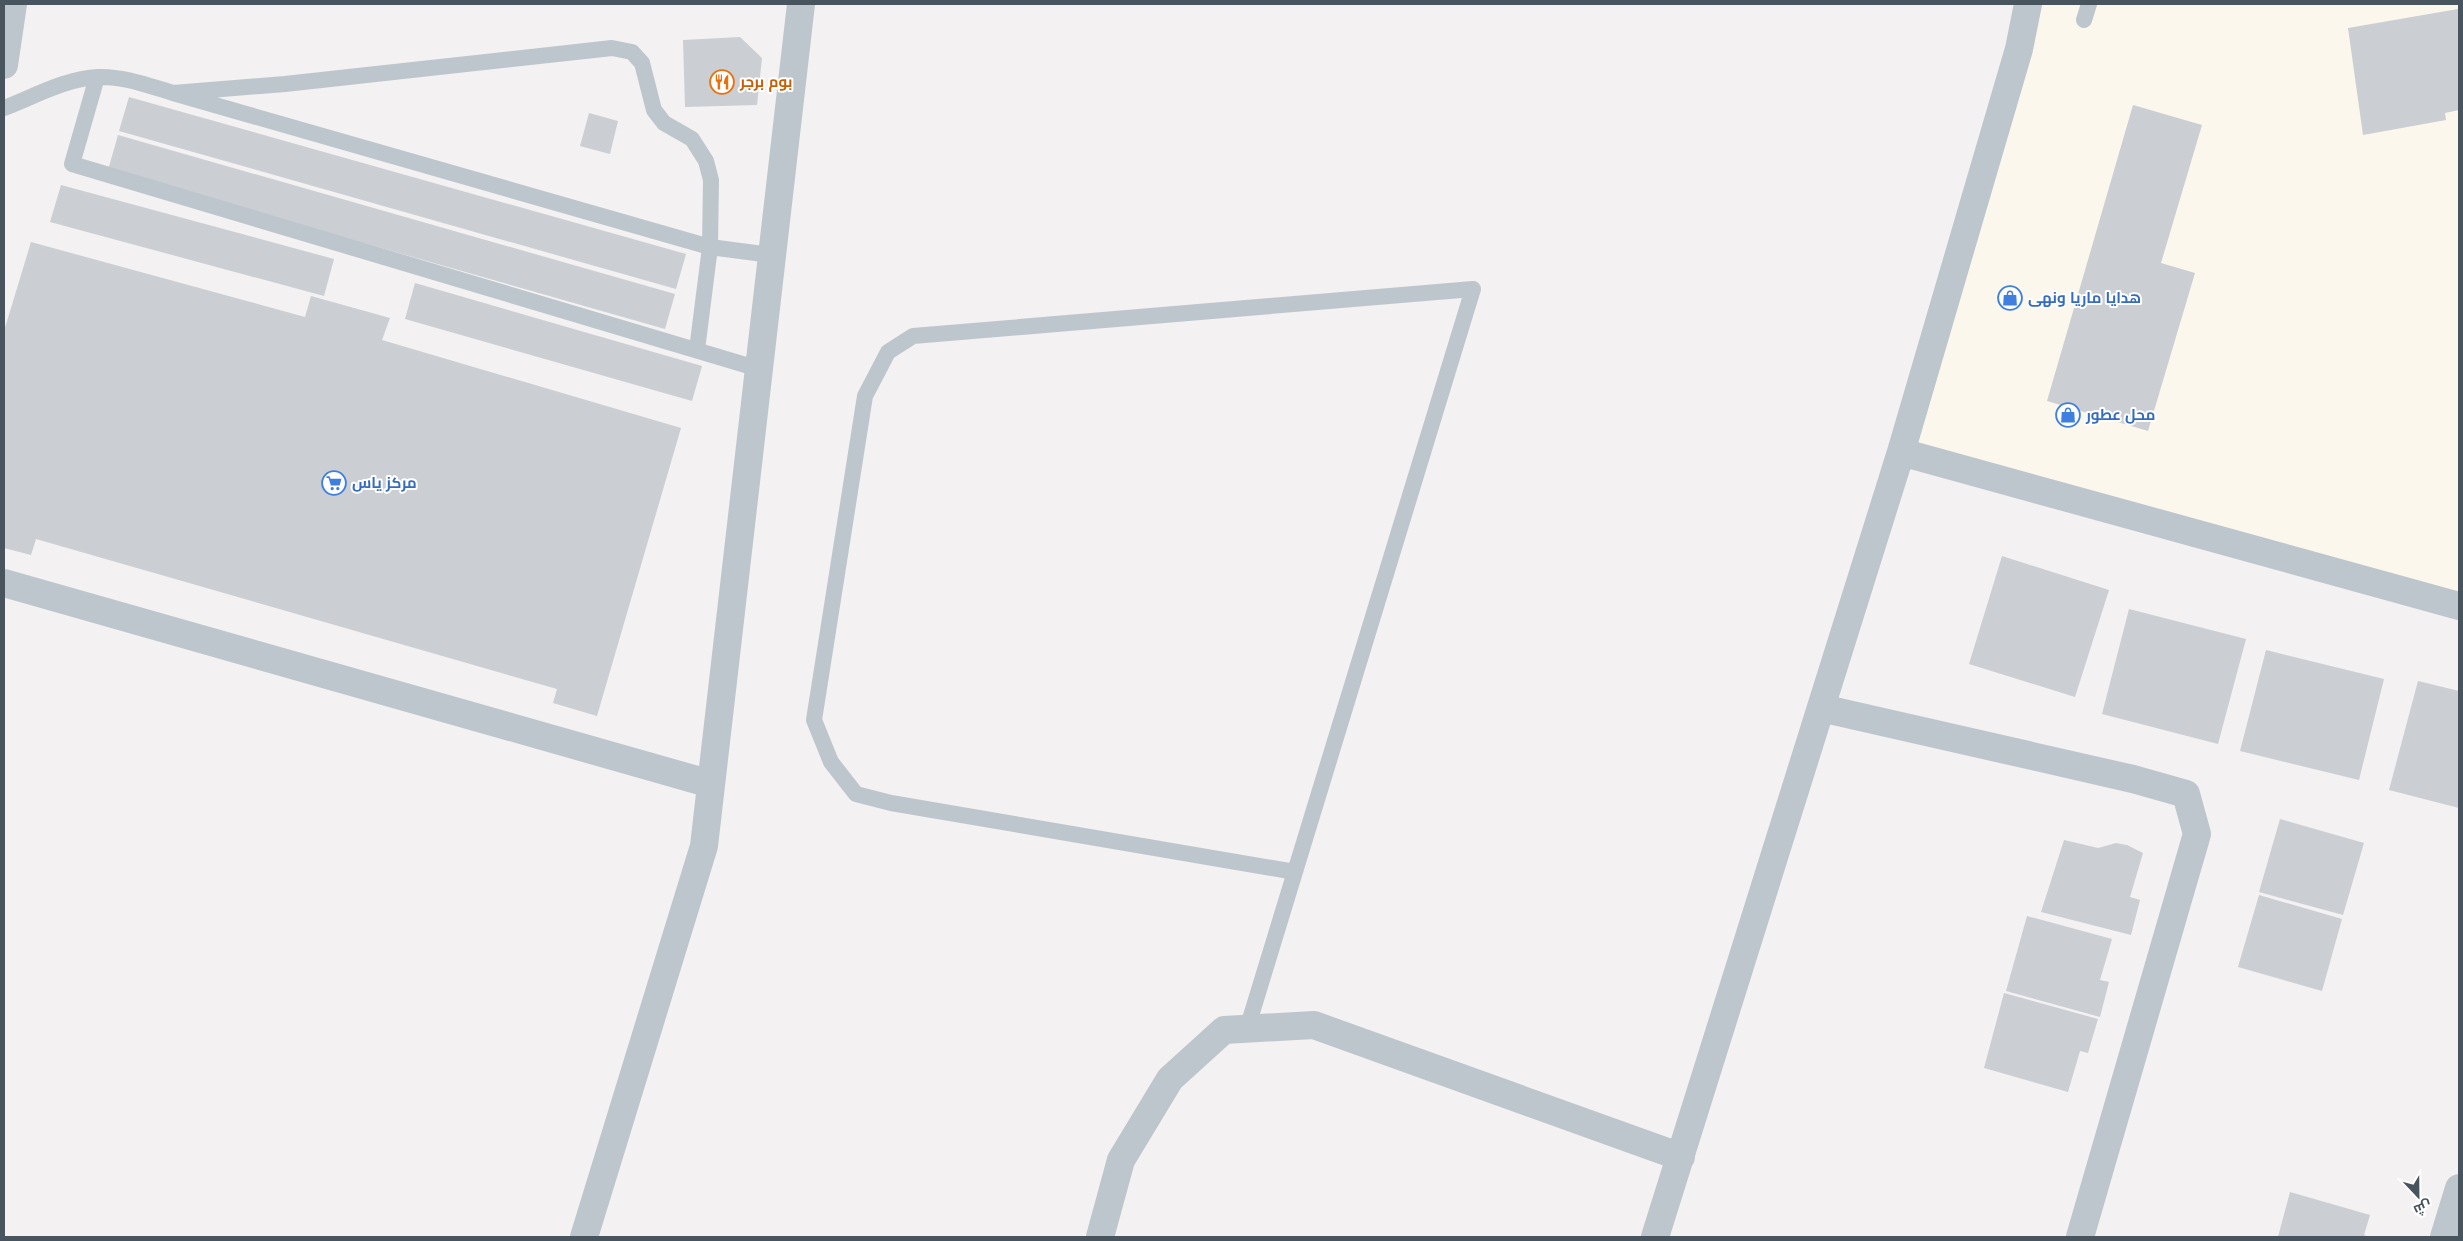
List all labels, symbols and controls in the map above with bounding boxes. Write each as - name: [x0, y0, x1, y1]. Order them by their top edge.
- restaurant icon: بوم برجر: [709, 69, 735, 95]
- place label: بوم برجر: [739, 73, 792, 92]
- shop icon: هدايا ماريا ونهى: [1997, 285, 2023, 311]
- place label: هدايا ماريا ونهى: [2028, 289, 2141, 307]
- shop icon: محل عطور: [2055, 402, 2081, 428]
- place label: محل عطور: [2085, 406, 2155, 424]
- supermarket icon: مركز ياس: [321, 470, 347, 496]
- place label: مركز ياس: [352, 474, 417, 492]
- north arrow: [2393, 1171, 2443, 1221]
- text: ش: [2411, 1196, 2434, 1219]

